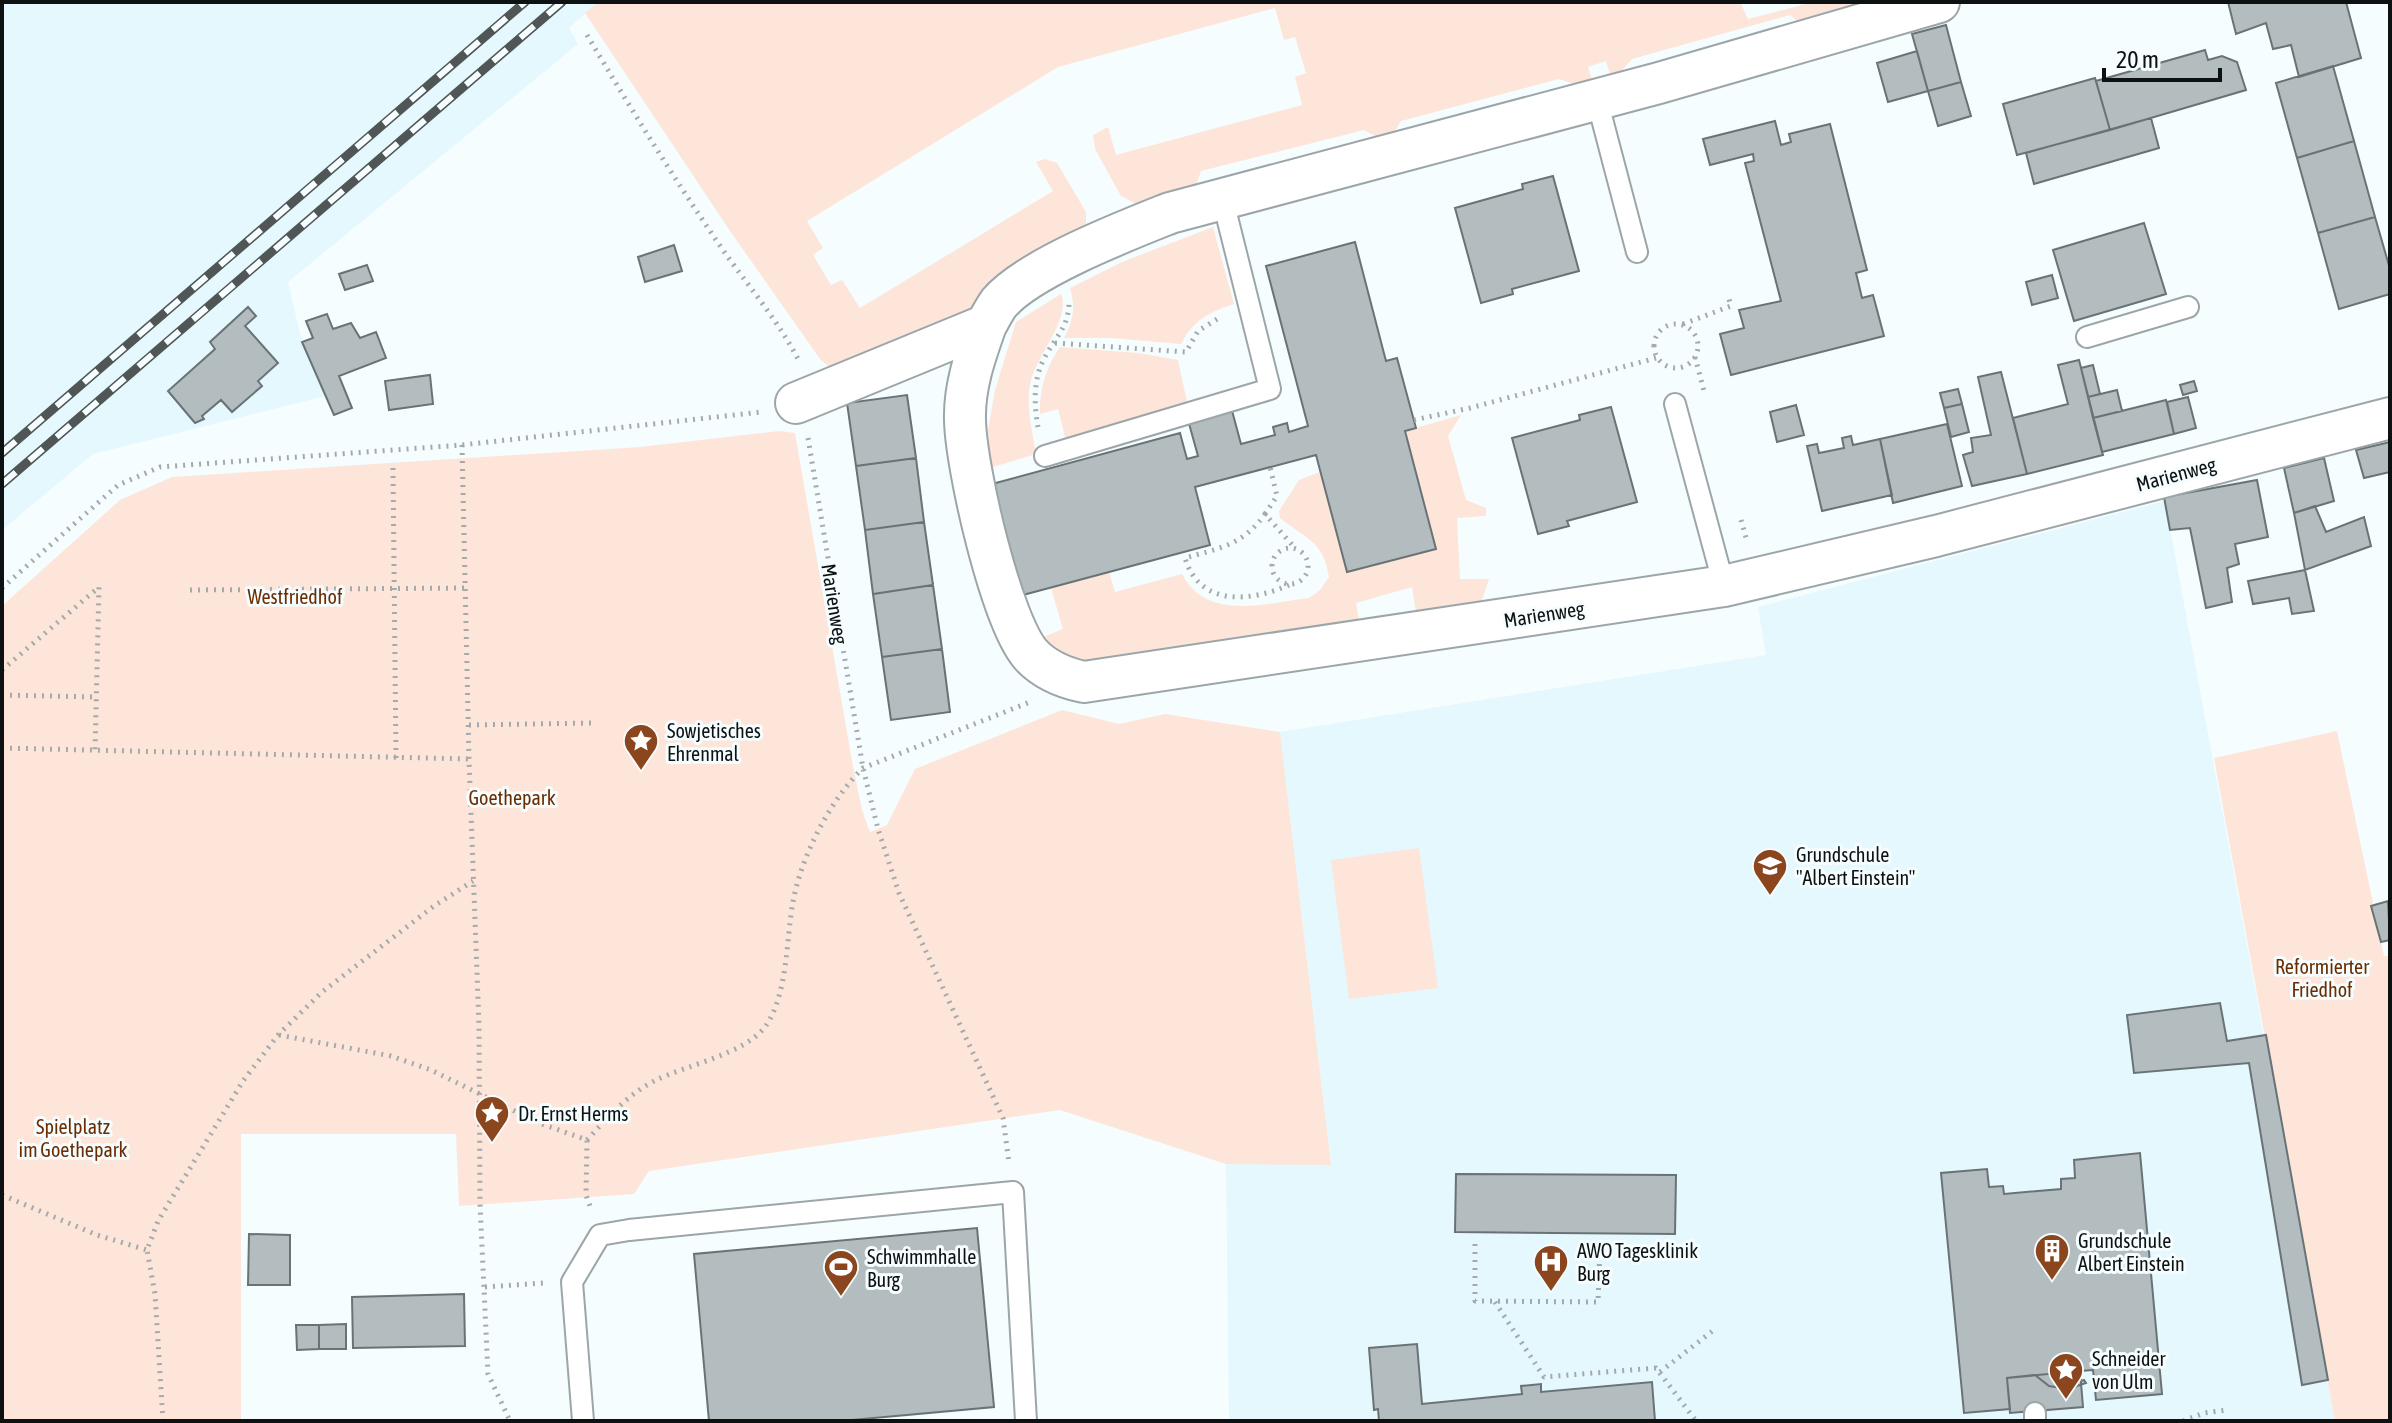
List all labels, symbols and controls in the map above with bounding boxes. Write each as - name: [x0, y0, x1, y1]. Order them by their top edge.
- scale bar: [2104, 32, 2220, 82]
- text: 20 m: [2116, 46, 2159, 73]
- street label: Marienweg: [2134, 452, 2219, 496]
- street label: Marienweg: [817, 562, 853, 646]
- park label: Westfriedhof: [248, 585, 343, 608]
- street label: Marienweg: [1502, 596, 1586, 632]
- place label: Sowjetisches Ehrenmal: [667, 719, 761, 765]
- place icon: Sowjetisches Ehrenmal: [622, 722, 660, 772]
- park label: Goethepark: [468, 786, 556, 809]
- place label: Grundschule "Albert Einstein": [1796, 843, 1915, 889]
- school or university icon: Grundschule "Albert Einstein": [1751, 847, 1789, 897]
- park label: Reformierter Friedhof: [2275, 955, 2370, 1001]
- place icon: Dr. Ernst Herms: [473, 1094, 511, 1144]
- place label: Dr. Ernst Herms: [518, 1102, 628, 1125]
- park label: Spielplatz im Goethepark: [19, 1115, 128, 1161]
- place label: Grundschule Albert Einstein: [2078, 1229, 2185, 1275]
- building icon: Grundschule Albert Einstein: [2033, 1232, 2071, 1282]
- place label: AWO Tagesklinik Burg: [1577, 1239, 1698, 1285]
- hospital icon: AWO Tagesklinik Burg: [1532, 1243, 1570, 1293]
- place label: Schwimmhalle Burg: [867, 1245, 976, 1291]
- sports icon: Schwimmhalle Burg: [822, 1248, 860, 1298]
- place label: Schneider von Ulm: [2092, 1347, 2166, 1393]
- place icon: Schneider von Ulm: [2047, 1351, 2085, 1401]

